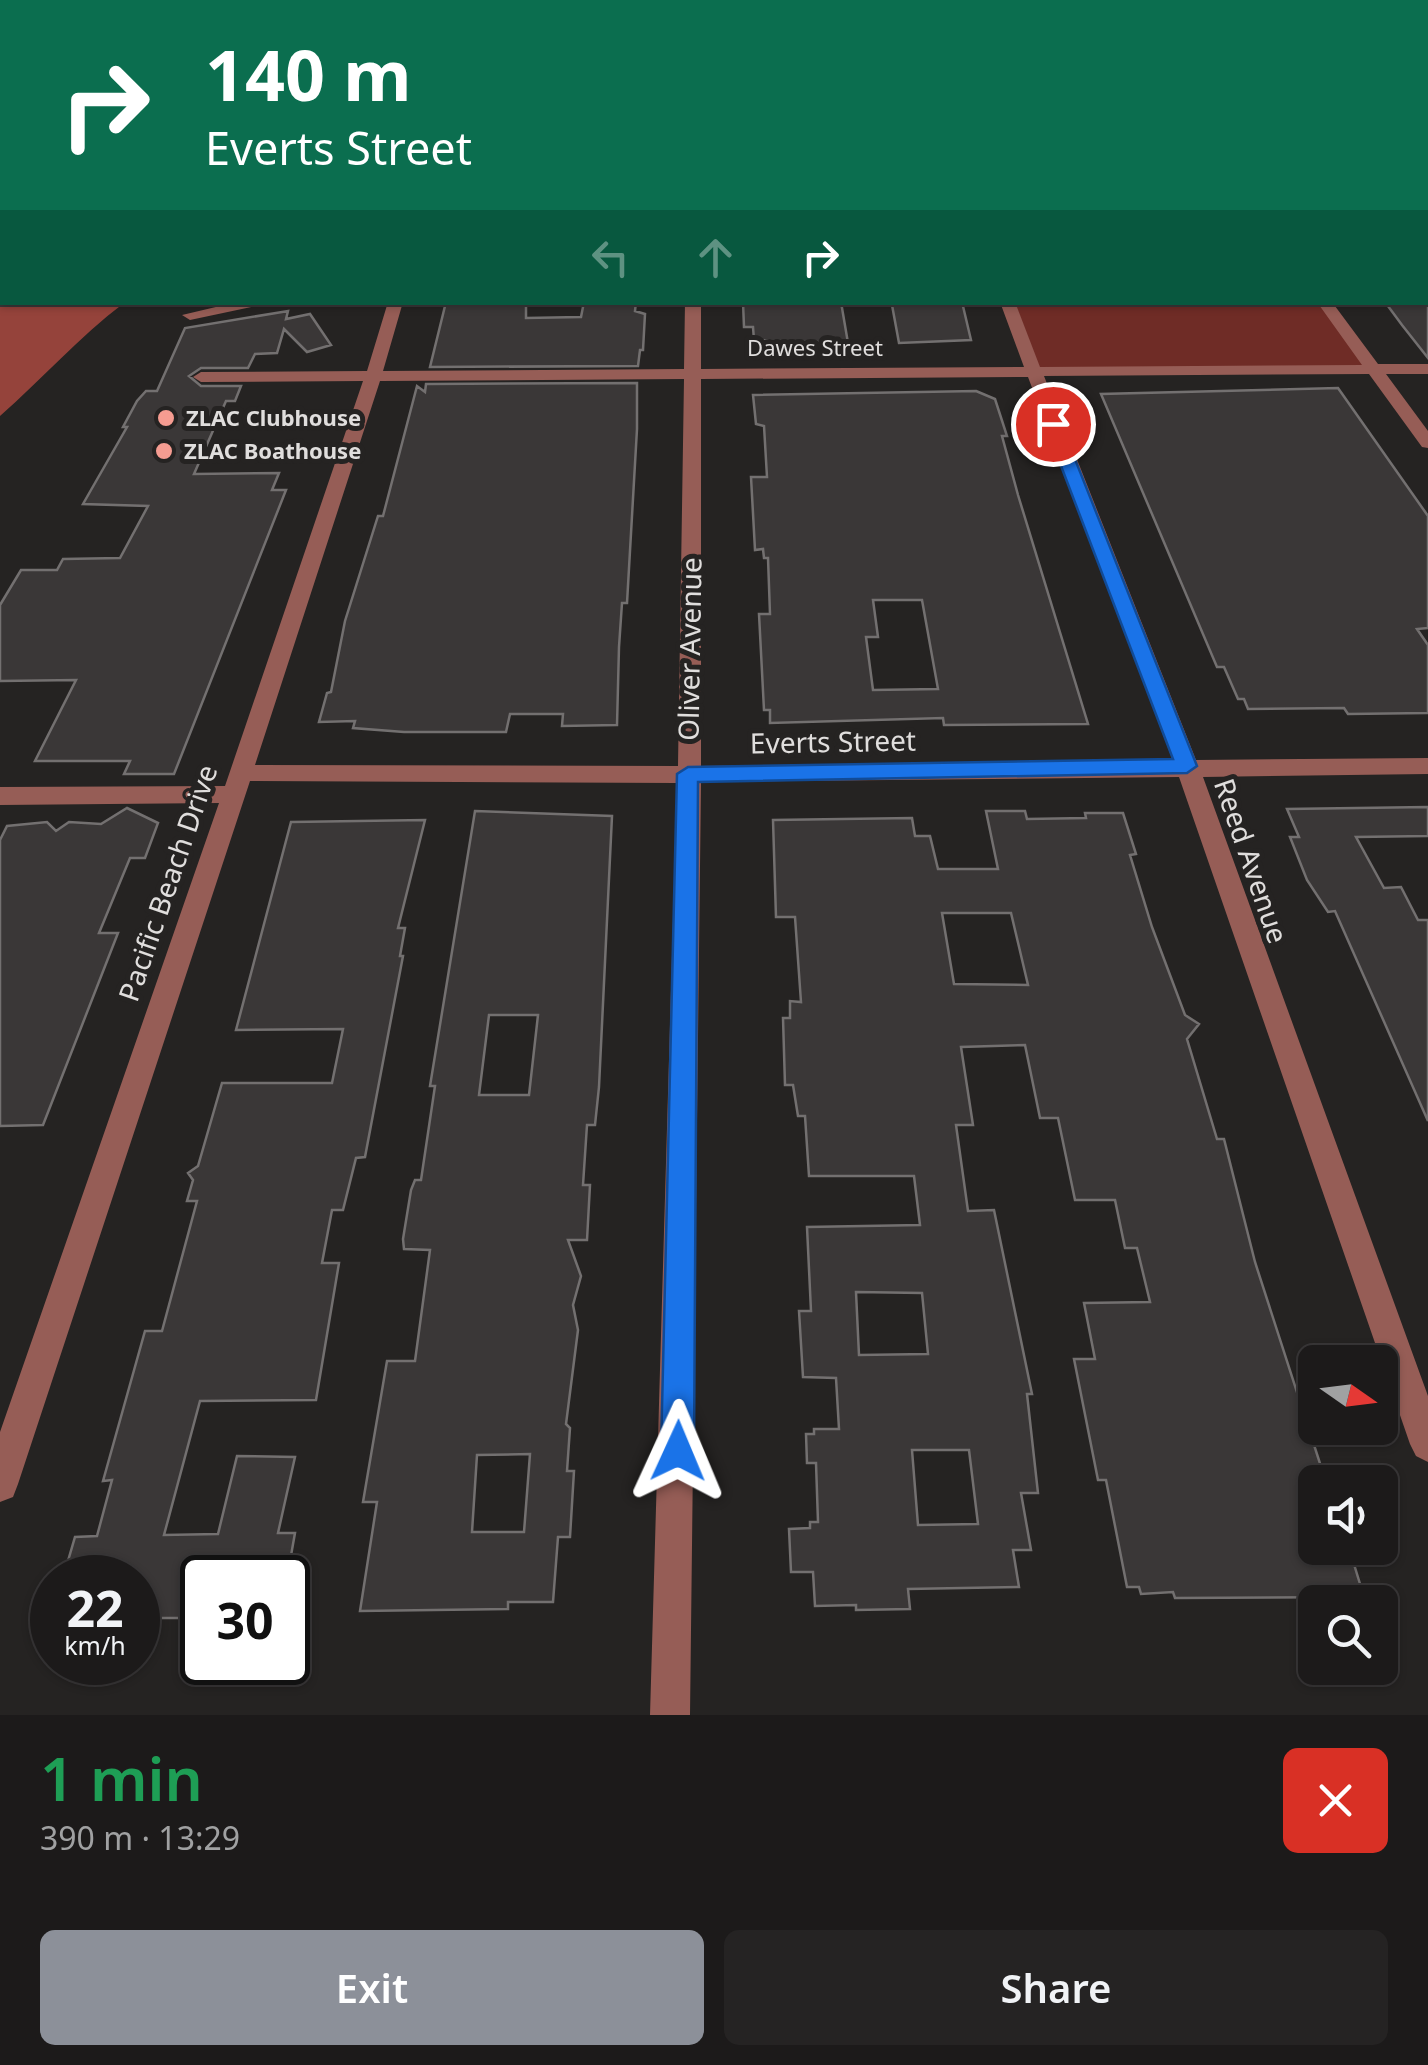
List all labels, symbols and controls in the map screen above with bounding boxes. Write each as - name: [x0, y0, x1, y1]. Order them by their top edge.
- text: 140 m: [205, 26, 412, 122]
- icon: right: [40, 40, 170, 170]
- text: Everts Street: [205, 117, 472, 178]
- icon: left: [583, 230, 638, 285]
- icon: ahead: [688, 230, 743, 285]
- icon: right: [793, 230, 848, 285]
- street label: Dawes Street: [747, 332, 883, 362]
- pin: [1011, 382, 1096, 467]
- icon: arrive: [1026, 397, 1081, 452]
- place label: ZLAC Clubhouse: [186, 402, 361, 432]
- marker: ZLAC Clubhouse: [155, 407, 177, 429]
- place label: ZLAC Boathouse: [184, 435, 361, 465]
- marker: ZLAC Boathouse: [153, 440, 175, 462]
- street label: Oliver Avenue: [668, 557, 710, 741]
- street label: Everts Street: [750, 721, 916, 761]
- street label: Pacific Beach Drive: [109, 759, 225, 1006]
- street label: Reed Avenue: [1206, 773, 1298, 948]
- north arrow: [1298, 1345, 1398, 1445]
- map controls: [1298, 1345, 1398, 1685]
- position arrow: [626, 1399, 730, 1503]
- button: sound: [1298, 1465, 1398, 1565]
- speed limit sign: 30: [180, 1555, 310, 1685]
- text: 22: [66, 1574, 124, 1642]
- button: search: [1298, 1585, 1398, 1685]
- text: km/h: [64, 1628, 126, 1662]
- text: 1 min: [40, 1737, 203, 1819]
- button: close: [1283, 1748, 1388, 1853]
- text: 390 m · 13:29: [40, 1816, 240, 1859]
- button: Exit: [40, 1930, 704, 2045]
- button: Share: [724, 1930, 1388, 2045]

